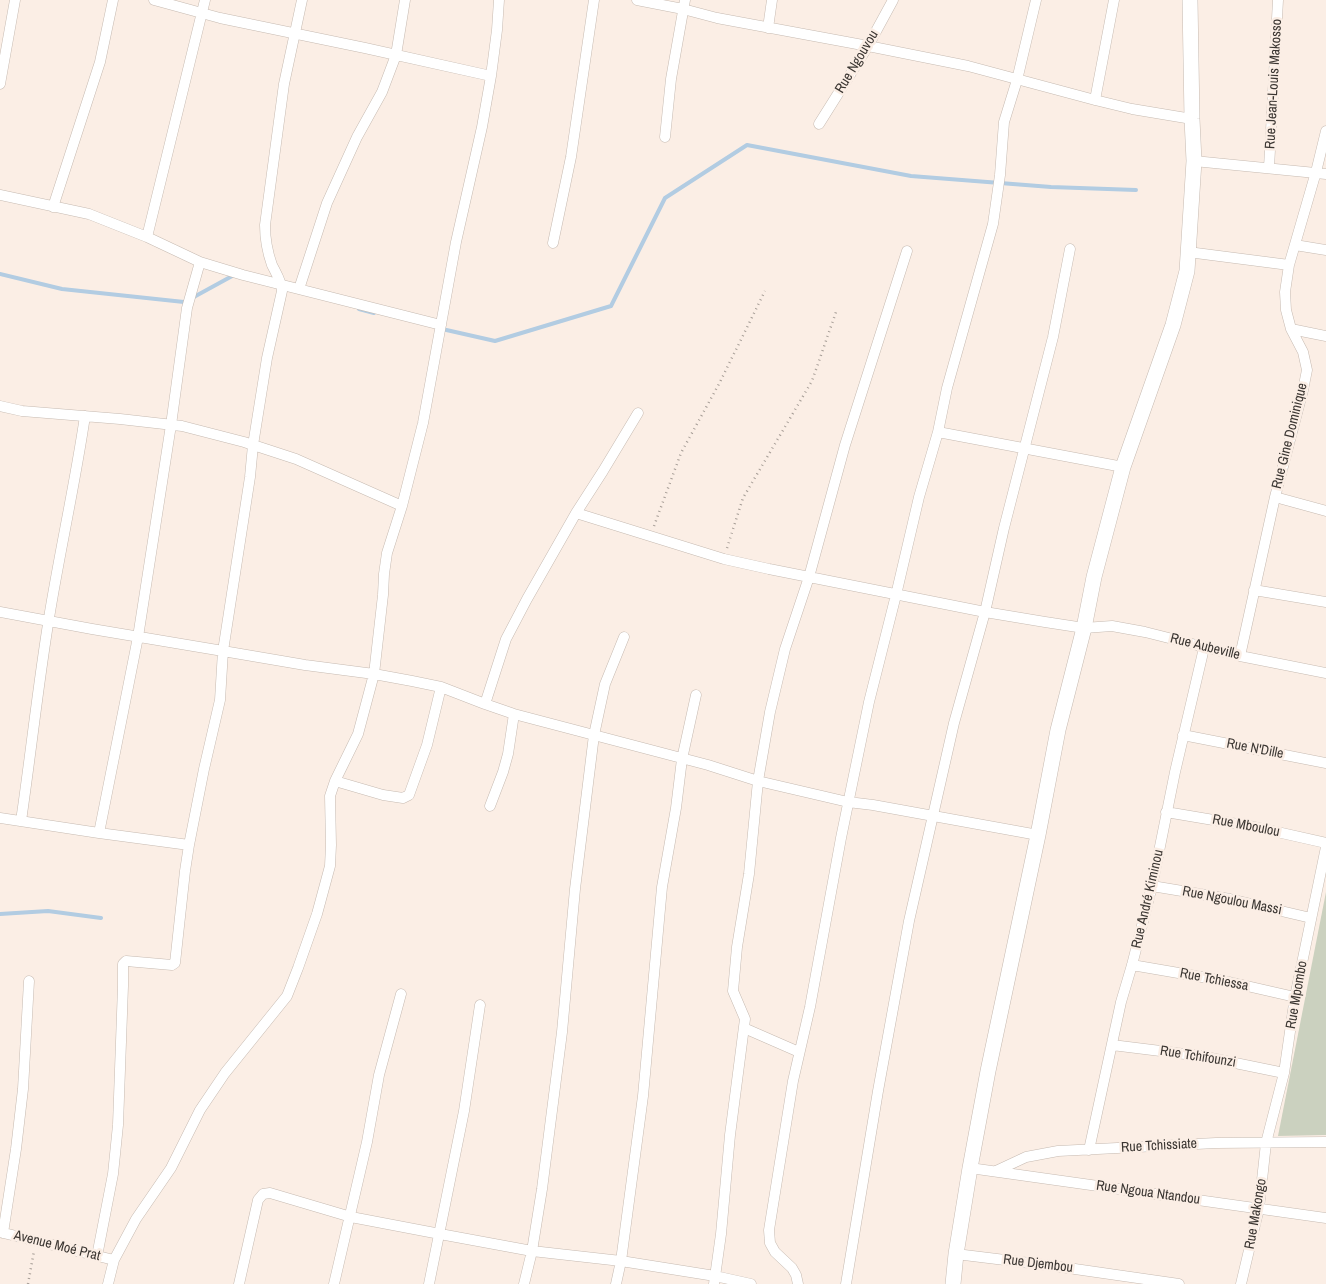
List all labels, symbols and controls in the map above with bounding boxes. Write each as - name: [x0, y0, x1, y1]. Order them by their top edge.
- street label: Rue Jean-Louis Makosso: [1262, 19, 1286, 149]
- street label: Rue Ngouvou: [832, 28, 882, 96]
- street label: Rue Gine Dominique: [1269, 381, 1311, 491]
- street label: Rue Aubeville: [1168, 630, 1242, 664]
- street label: Rue N'Dille: [1225, 735, 1285, 763]
- street label: Rue Mboulou: [1211, 811, 1281, 841]
- street label: Rue André Kiminou: [1128, 848, 1168, 950]
- street label: Rue Ngoulou Massi: [1181, 883, 1283, 919]
- street label: Rue Mpombo: [1283, 960, 1311, 1030]
- street label: Rue Tchiessa: [1178, 965, 1250, 995]
- street label: Rue Tchifounzi: [1159, 1043, 1237, 1071]
- street label: Rue Tchissiate: [1121, 1136, 1197, 1156]
- street label: Rue Ngoua Ntandou: [1095, 1177, 1201, 1209]
- street label: Rue Makongo: [1242, 1177, 1270, 1251]
- street label: Avenue Moé Prat: [12, 1227, 102, 1265]
- street label: Rue Djembou: [1002, 1251, 1074, 1277]

